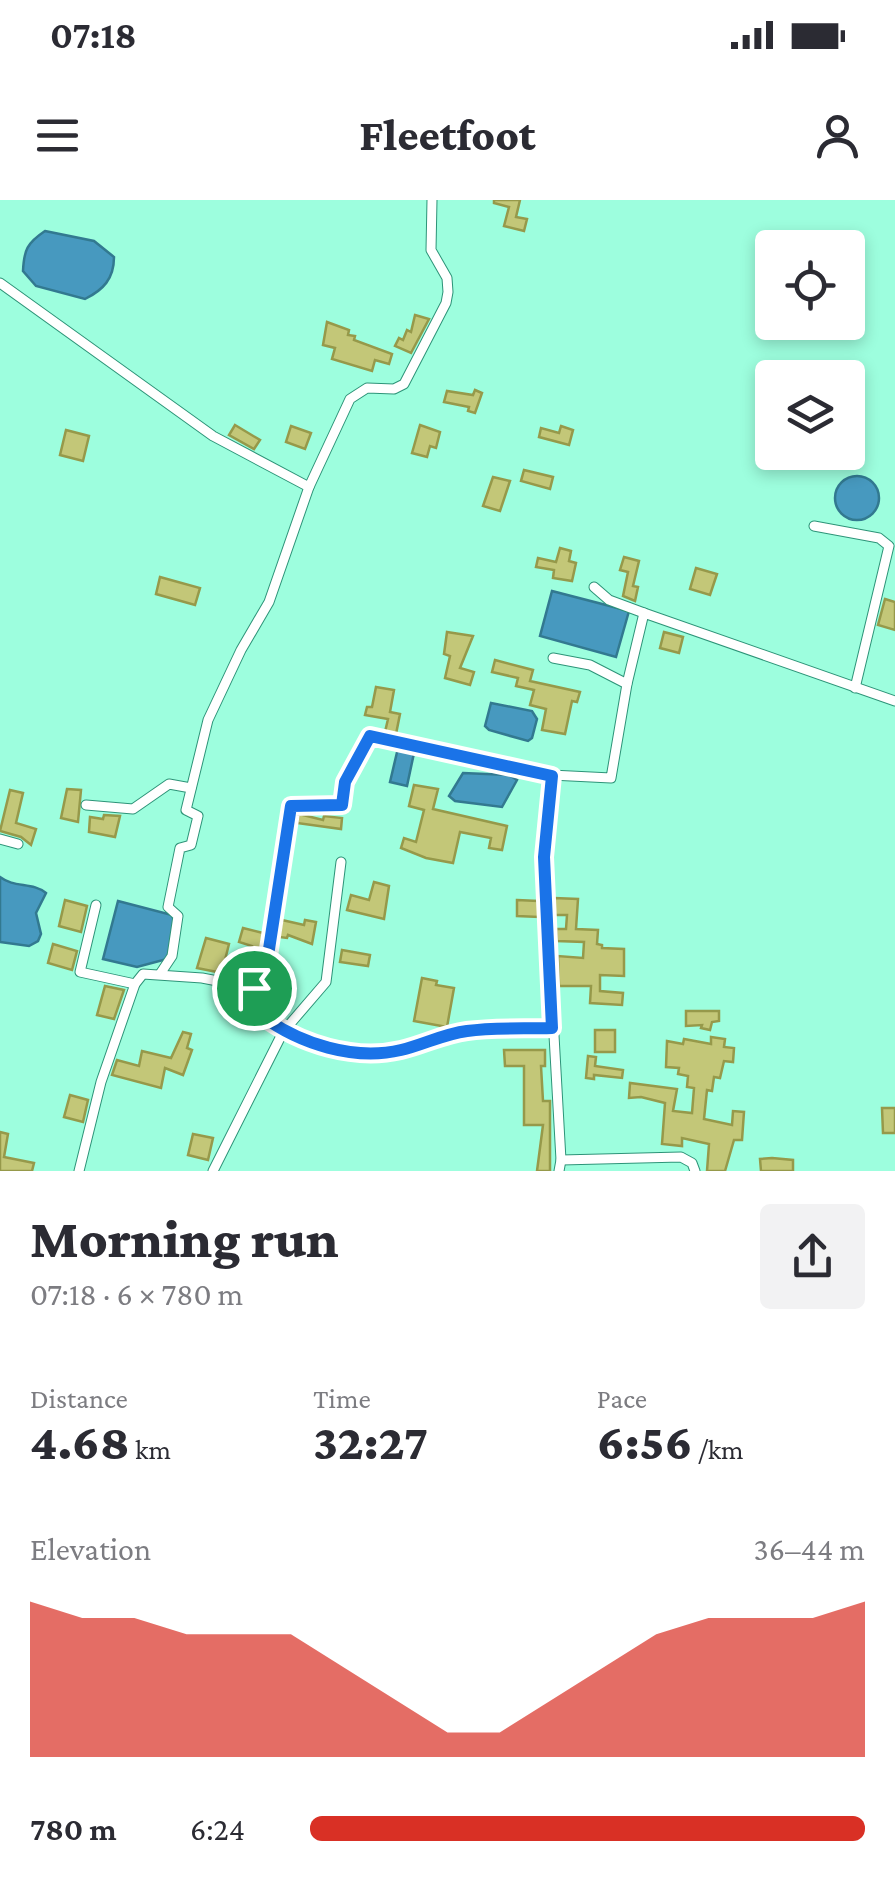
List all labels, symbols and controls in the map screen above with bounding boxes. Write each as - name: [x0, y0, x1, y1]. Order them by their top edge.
- text: 07:18: [50, 14, 137, 56]
- icon: menu: [30, 108, 85, 163]
- icon: person: [810, 108, 865, 163]
- text: Fleetfoot: [359, 110, 536, 160]
- map controls: [755, 230, 865, 470]
- button: locate: [755, 230, 865, 340]
- button: layers: [755, 360, 865, 470]
- pin: [212, 946, 297, 1031]
- icon: arrive: [227, 961, 282, 1016]
- button: share: [760, 1204, 865, 1309]
- text: Morning run: [30, 1208, 339, 1269]
- text: 07:18 · 6 × 780 m: [30, 1276, 243, 1312]
- text: Distance: [30, 1383, 128, 1414]
- text: Time: [313, 1383, 371, 1414]
- text: Pace: [597, 1383, 647, 1414]
- text: 4.68: [30, 1414, 130, 1470]
- text: 32:27: [313, 1414, 428, 1470]
- text: 6:56: [597, 1414, 692, 1470]
- text: km: [130, 1434, 171, 1465]
- text: /km: [692, 1434, 744, 1465]
- text: Elevation: [30, 1531, 151, 1567]
- text: 36–44 m: [754, 1531, 865, 1567]
- text: 780 m: [30, 1811, 117, 1847]
- text: 6:24: [190, 1811, 245, 1847]

